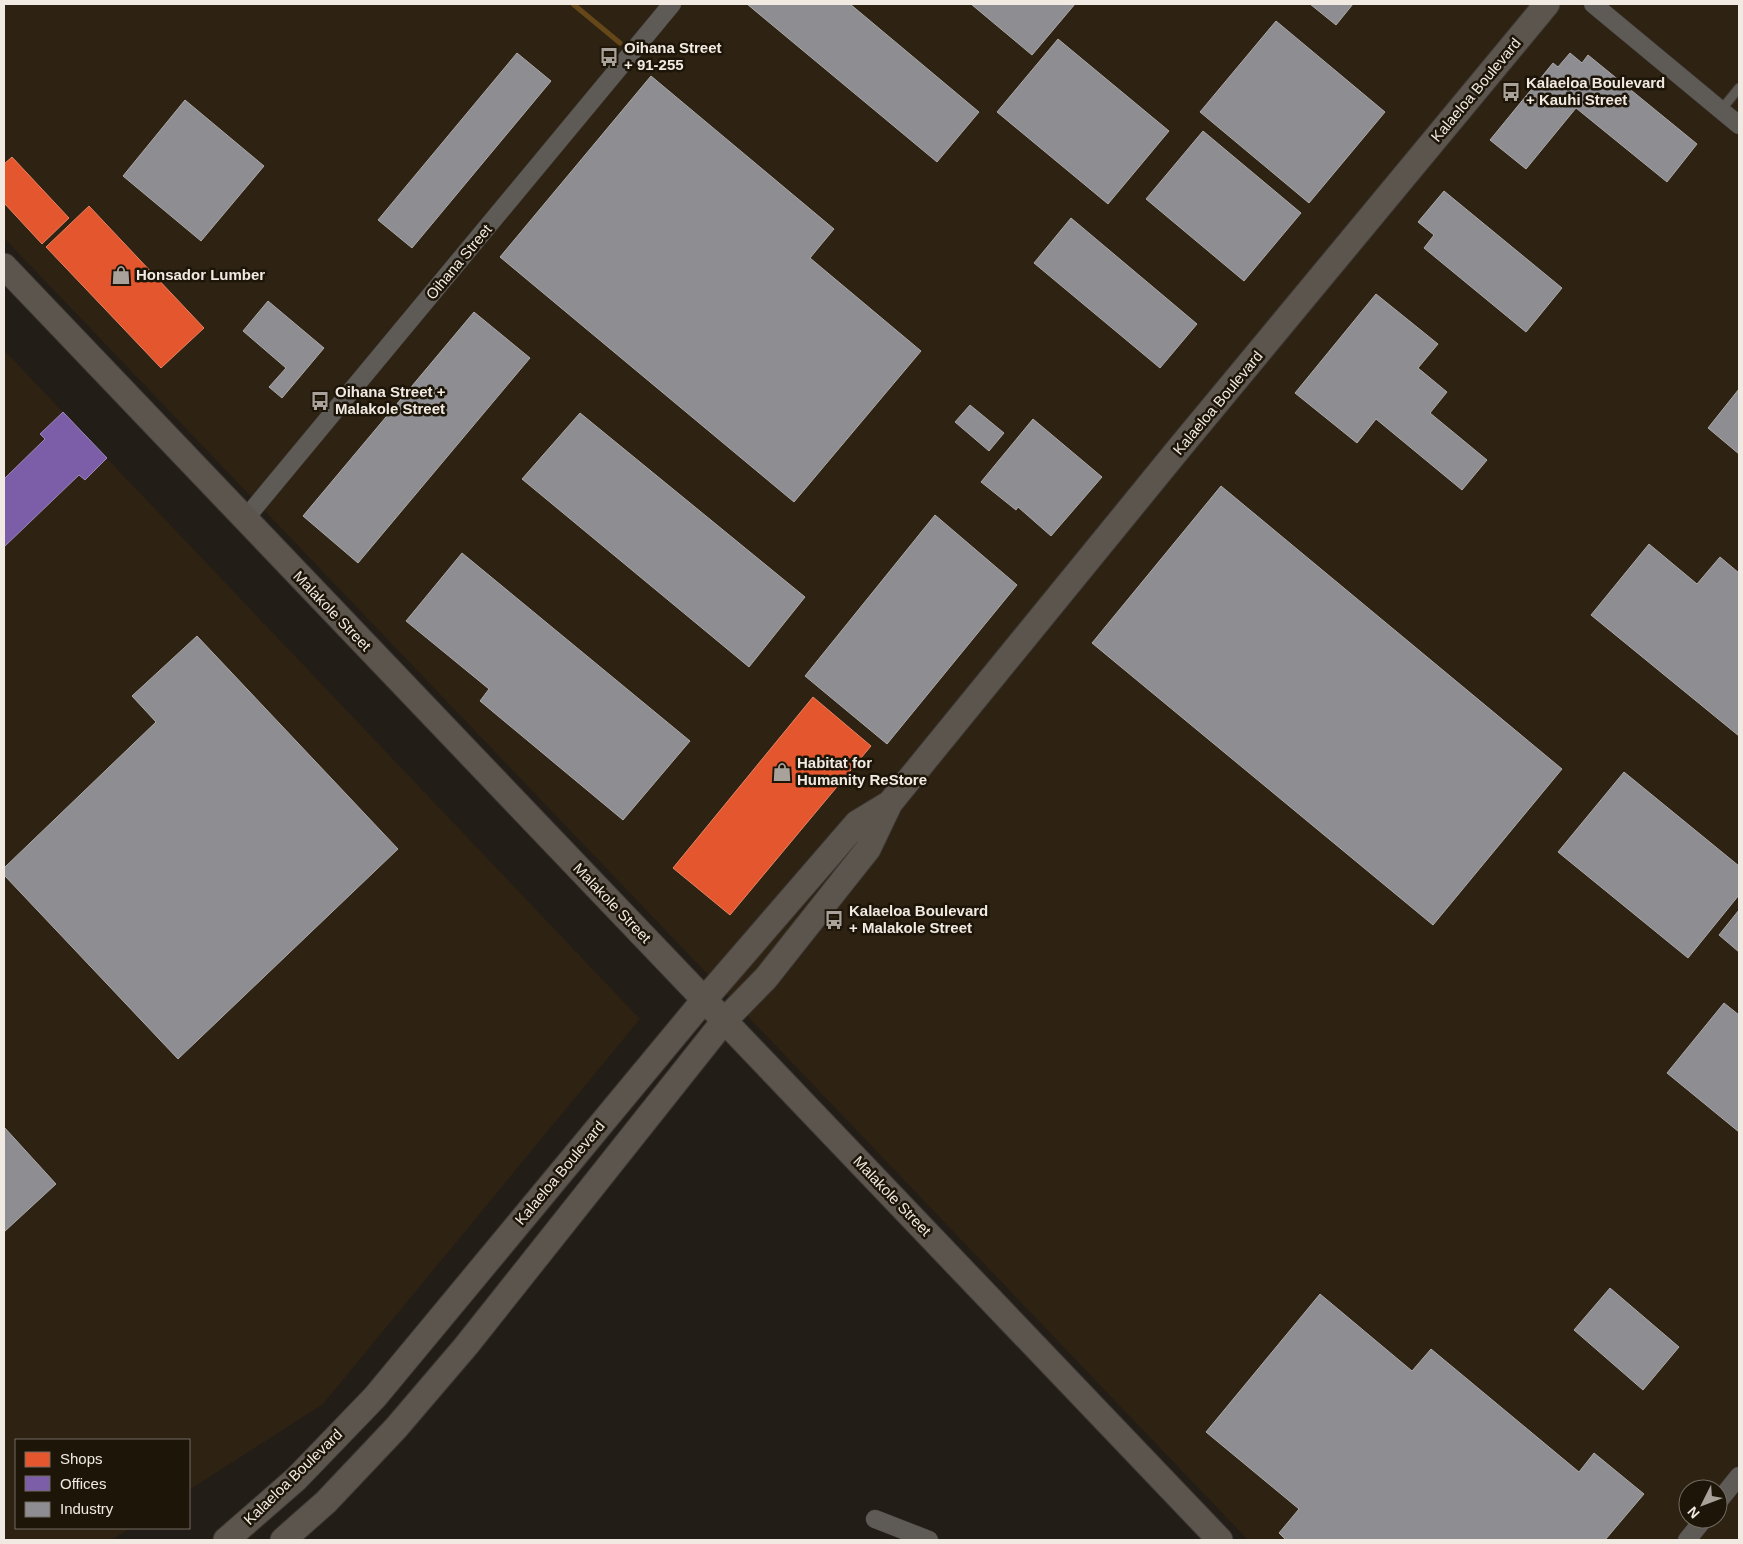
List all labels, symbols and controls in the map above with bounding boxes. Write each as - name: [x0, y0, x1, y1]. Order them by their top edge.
- street label: Kalaeloa Boulevard: [1427, 34, 1524, 145]
- place label: Oihana Street + 91-255: [624, 39, 722, 73]
- bus stop icon: Oihana Street + 91-255: [598, 46, 620, 68]
- place label: Kalaeloa Boulevard + Kauhi Street: [1526, 74, 1665, 108]
- bus stop icon: Kalaeloa Boulevard + Kauhi Street: [1500, 81, 1522, 103]
- street label: Oihana Street: [422, 220, 495, 303]
- shop icon: Honsador Lumber: [110, 264, 132, 286]
- place label: Honsador Lumber: [136, 266, 265, 283]
- street label: Kalaeloa Boulevard: [1169, 347, 1266, 458]
- place label: Oihana Street + Malakole Street: [335, 383, 446, 417]
- bus stop icon: Oihana Street + Malakole Street: [309, 390, 331, 412]
- street label: Malakole Street: [290, 567, 375, 655]
- place label: Habitat for Humanity ReStore: [797, 754, 927, 788]
- shop icon: Habitat for Humanity ReStore: [771, 761, 793, 783]
- street label: Malakole Street: [570, 859, 655, 947]
- place label: Kalaeloa Boulevard + Malakole Street: [849, 902, 988, 936]
- bus stop icon: Kalaeloa Boulevard + Malakole Street: [823, 909, 845, 931]
- street label: Kalaeloa Boulevard: [511, 1117, 608, 1228]
- street label: Malakole Street: [850, 1152, 935, 1240]
- street label: Kalaeloa Boulevard: [240, 1425, 345, 1528]
- legend: [15, 1439, 190, 1529]
- text: Shops: [60, 1450, 103, 1467]
- text: Offices: [60, 1475, 106, 1492]
- north arrow: [1678, 1479, 1728, 1529]
- text: Industry: [60, 1500, 114, 1517]
- text: N: [1684, 1504, 1703, 1522]

